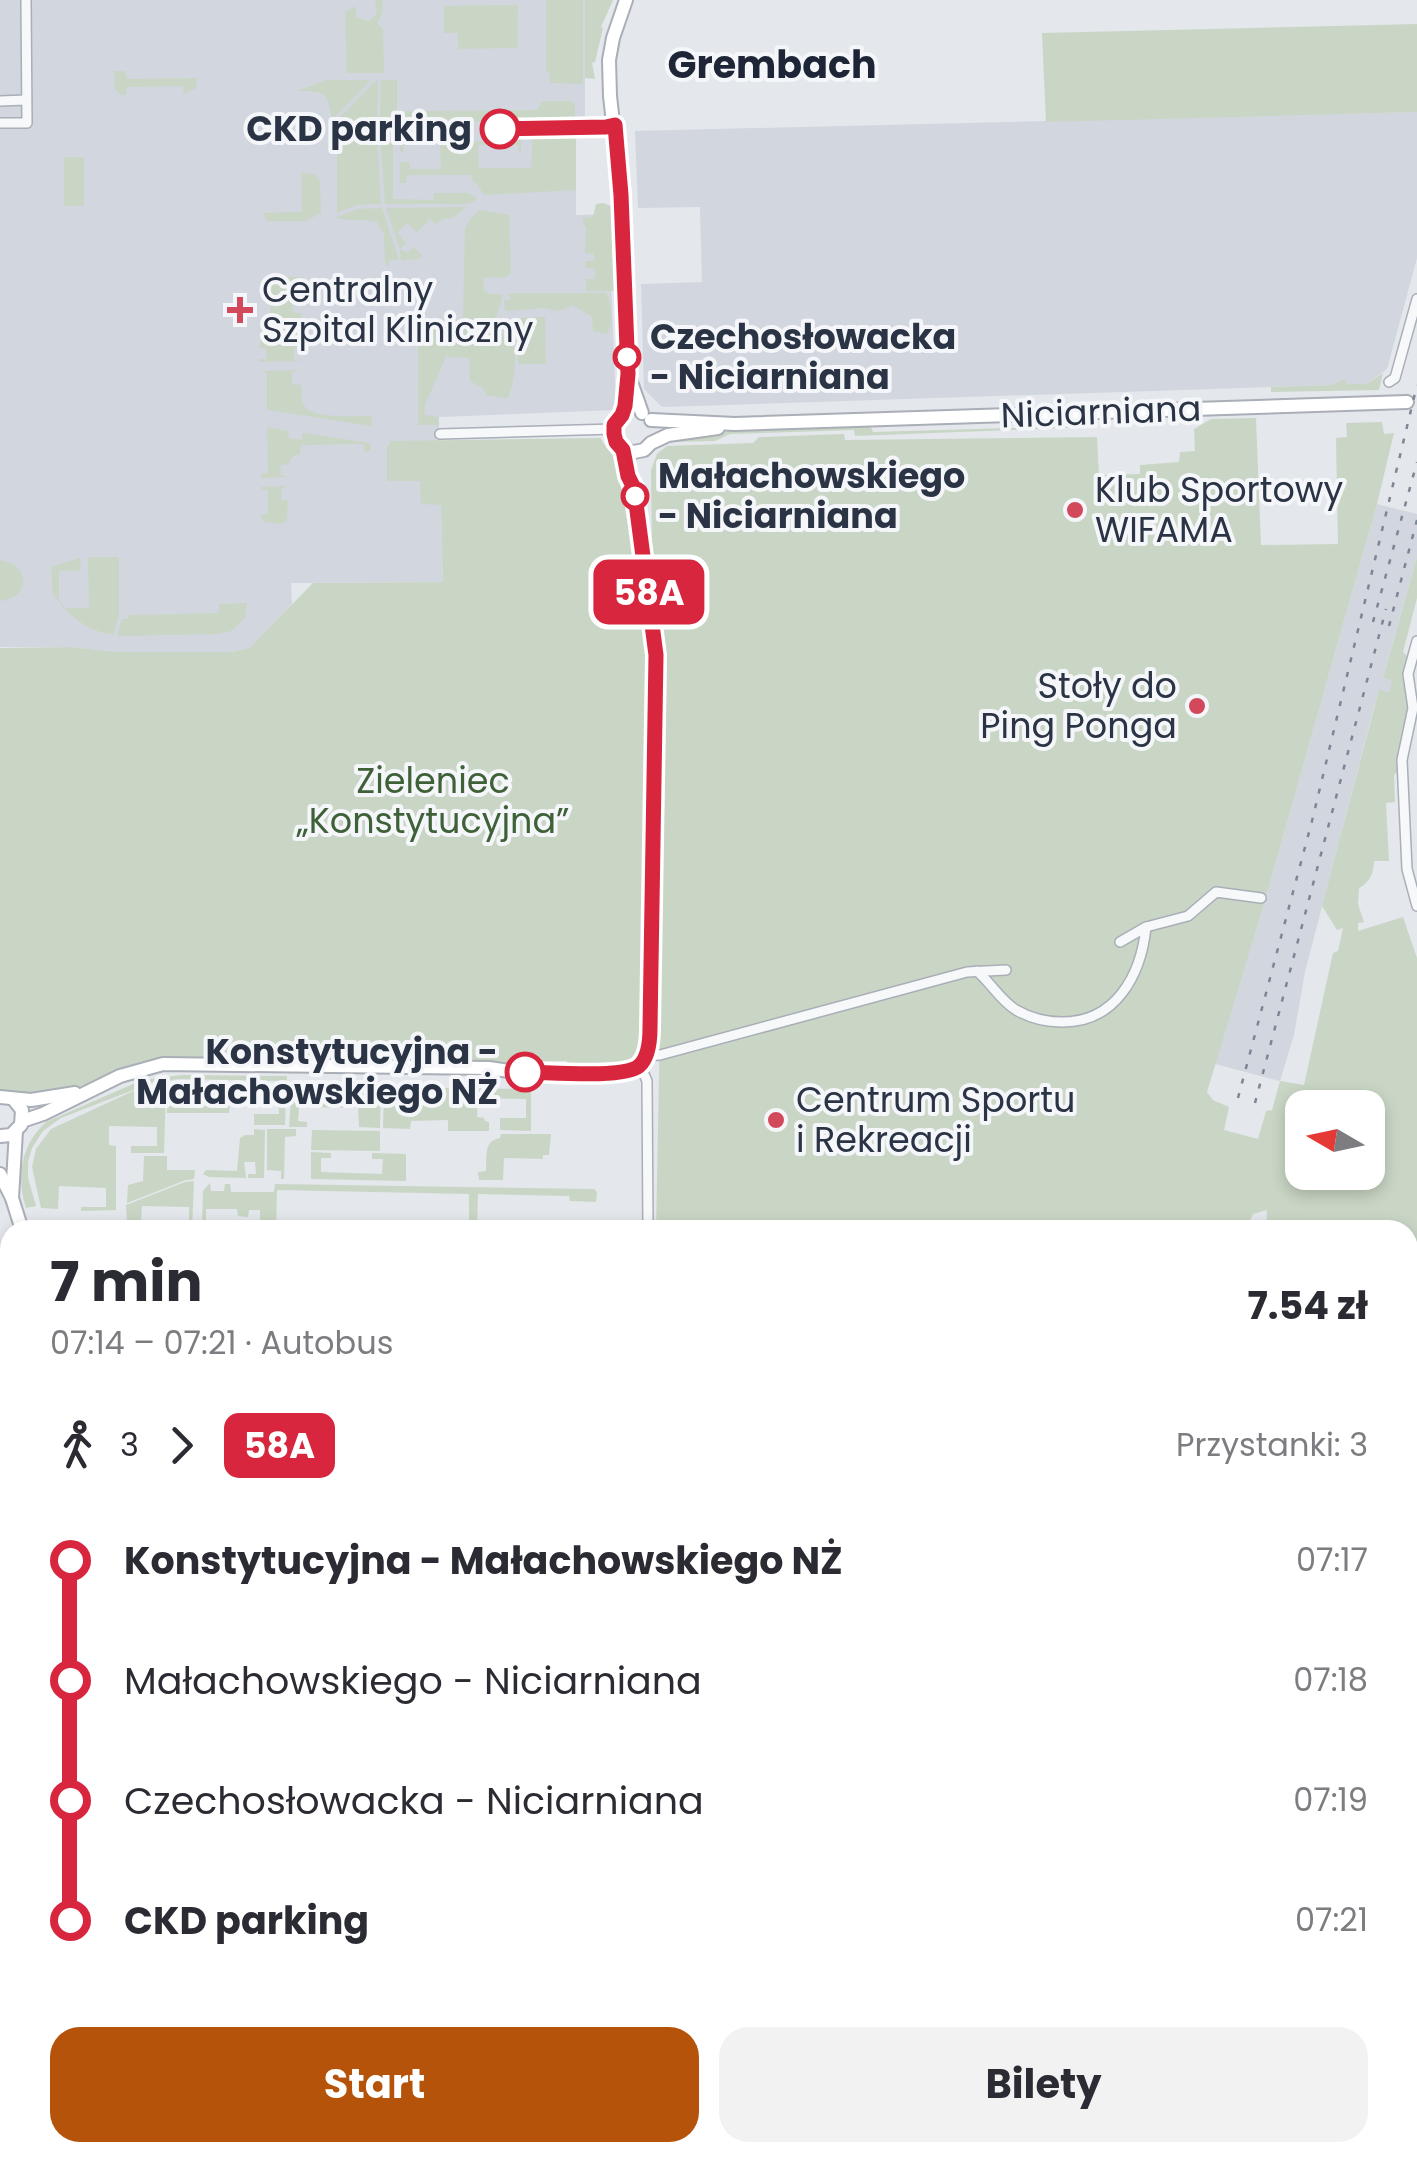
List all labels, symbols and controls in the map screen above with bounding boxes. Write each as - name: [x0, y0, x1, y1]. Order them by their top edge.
- district label: Grembach: [667, 38, 877, 91]
- place label: CKD parking: [246, 104, 472, 153]
- marker: CKD parking: [481, 110, 519, 148]
- place label: Centralny Szpital Kliniczny: [262, 265, 534, 354]
- marker: Centralny Szpital Kliniczny: [227, 297, 253, 323]
- place label: Czechosłowacka - Niciarniana: [650, 312, 956, 401]
- marker: Czechosłowacka - Niciarniana: [614, 344, 640, 370]
- street label: Niciarniana: [1000, 384, 1202, 439]
- place label: Małachowskiego - Niciarniana: [658, 451, 965, 540]
- place label: Klub Sportowy WIFAMA: [1095, 465, 1343, 554]
- marker: Małachowskiego - Niciarniana: [622, 483, 648, 509]
- marker: Klub Sportowy WIFAMA: [1064, 499, 1086, 521]
- line badge: 58A: [592, 560, 706, 624]
- text: 58A: [613, 568, 685, 617]
- place label: Stoły do Ping Ponga: [980, 661, 1177, 750]
- marker: Stoły do Ping Ponga: [1186, 695, 1208, 717]
- park label: Zieleniec „Konstytucyjna”: [296, 756, 569, 845]
- place label: Konstytucyjna - Małachowskiego NŻ: [136, 1027, 498, 1116]
- marker: Konstytucyjna - Małachowskiego NŻ: [506, 1053, 544, 1091]
- place label: Centrum Sportu i Rekreacji: [796, 1075, 1076, 1164]
- north arrow: [1285, 1090, 1385, 1190]
- map controls: [1285, 1090, 1385, 1190]
- marker: Centrum Sportu i Rekreacji: [765, 1109, 787, 1131]
- text: 7 min: [50, 1243, 203, 1320]
- text: 7.54 zł: [1247, 1279, 1368, 1332]
- text: 07:14 – 07:21 · Autobus: [50, 1320, 393, 1365]
- icon: walk: [50, 1418, 105, 1473]
- icon: forward: [154, 1418, 209, 1473]
- text: 58A: [244, 1421, 315, 1470]
- text: 3: [120, 1422, 139, 1467]
- text: Przystanki: 3: [1176, 1422, 1368, 1467]
- text: Konstytucyjna - Małachowskiego NŻ: [124, 1534, 843, 1587]
- text: 07:17: [1296, 1537, 1368, 1582]
- text: Małachowskiego - Niciarniana: [124, 1654, 702, 1707]
- text: 07:18: [1293, 1657, 1368, 1702]
- text: Czechosłowacka - Niciarniana: [124, 1774, 704, 1827]
- text: 07:19: [1293, 1777, 1368, 1822]
- text: CKD parking: [124, 1894, 369, 1947]
- text: 07:21: [1295, 1897, 1368, 1942]
- button: Start: [50, 2027, 699, 2142]
- button: Bilety: [719, 2027, 1368, 2142]

